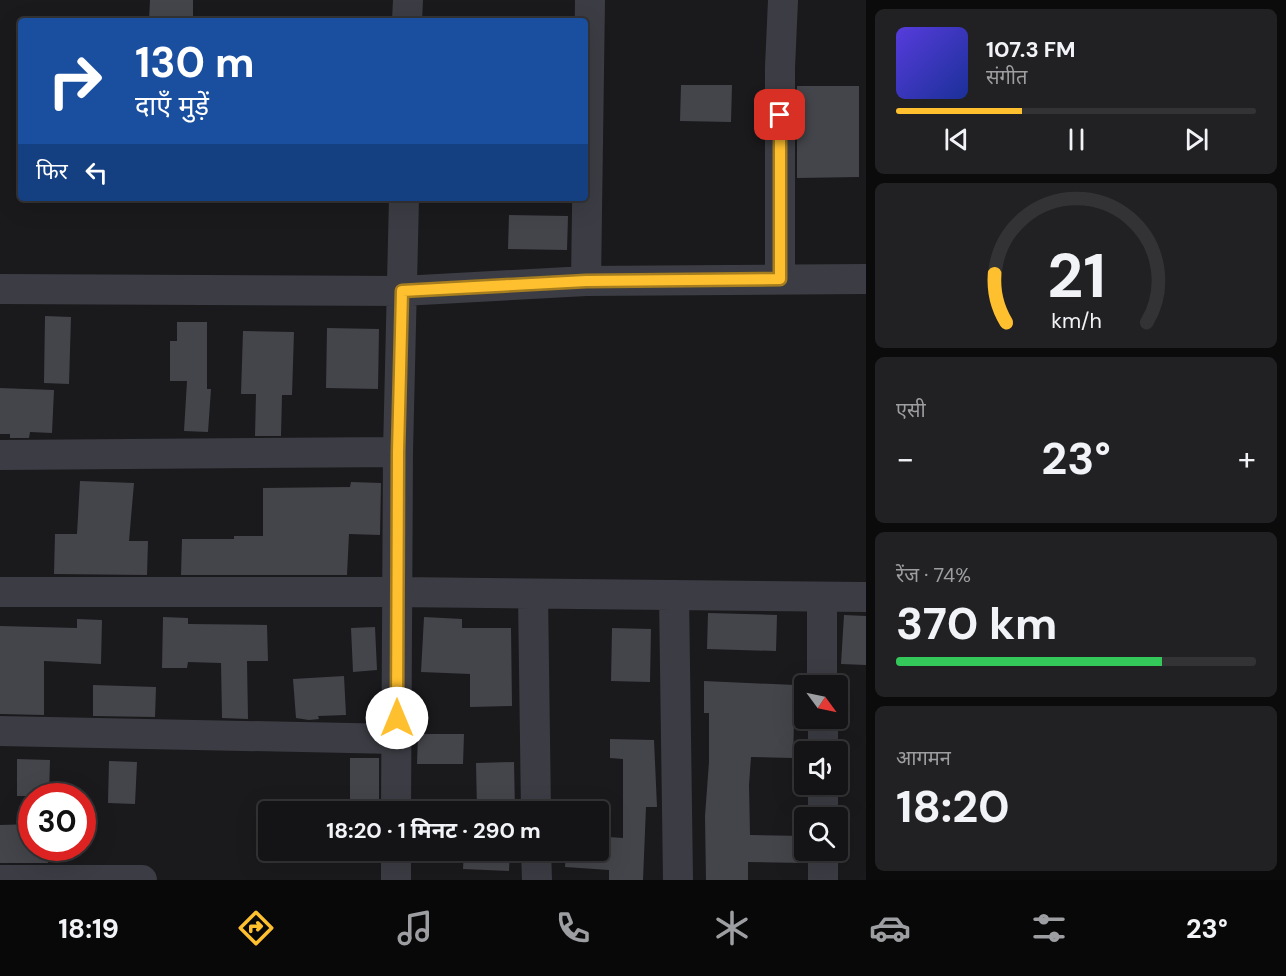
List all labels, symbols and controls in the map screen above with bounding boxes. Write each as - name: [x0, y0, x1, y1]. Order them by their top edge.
- text: 130 m: [135, 35, 255, 90]
- text: 107.3 FM: [986, 35, 1076, 64]
- icon: right: [36, 42, 114, 120]
- text: संगीत: [986, 64, 1027, 90]
- text: दाएँ मुड़ें: [135, 88, 209, 123]
- pin: [754, 89, 805, 140]
- icon: arrive: [763, 98, 796, 131]
- icon: previous: [940, 123, 973, 156]
- icon: pause: [1060, 123, 1093, 156]
- icon: next: [1180, 123, 1213, 156]
- icon: left: [80, 156, 113, 189]
- text: फिर: [36, 157, 68, 186]
- text: 21: [1047, 235, 1105, 316]
- text: km/h: [1051, 307, 1101, 335]
- text: एसी: [896, 397, 926, 423]
- text: 23°: [1041, 429, 1111, 488]
- text: −: [896, 437, 914, 480]
- text: +: [1238, 437, 1256, 480]
- text: रेंज · 74%: [896, 562, 971, 588]
- text: 370 km: [896, 594, 1057, 653]
- north arrow: [794, 675, 848, 729]
- map controls: [794, 675, 848, 861]
- position arrow: [365, 686, 429, 750]
- button: sound: [794, 741, 848, 795]
- text: आगमन: [896, 745, 951, 771]
- text: 18:20: [896, 777, 1010, 836]
- speed limit sign: 30: [18, 783, 96, 861]
- button: search: [794, 807, 848, 861]
- text: 18:20 · 1 मिनट · 290 m: [326, 816, 541, 845]
- icon: directions: [235, 907, 277, 949]
- icon: music: [394, 907, 436, 949]
- icon: phone: [552, 907, 594, 949]
- icon: climate: [711, 907, 753, 949]
- icon: car: [869, 907, 911, 949]
- icon: filters: [1028, 907, 1070, 949]
- text: 18:19: [58, 911, 119, 946]
- text: 23°: [1186, 911, 1228, 946]

